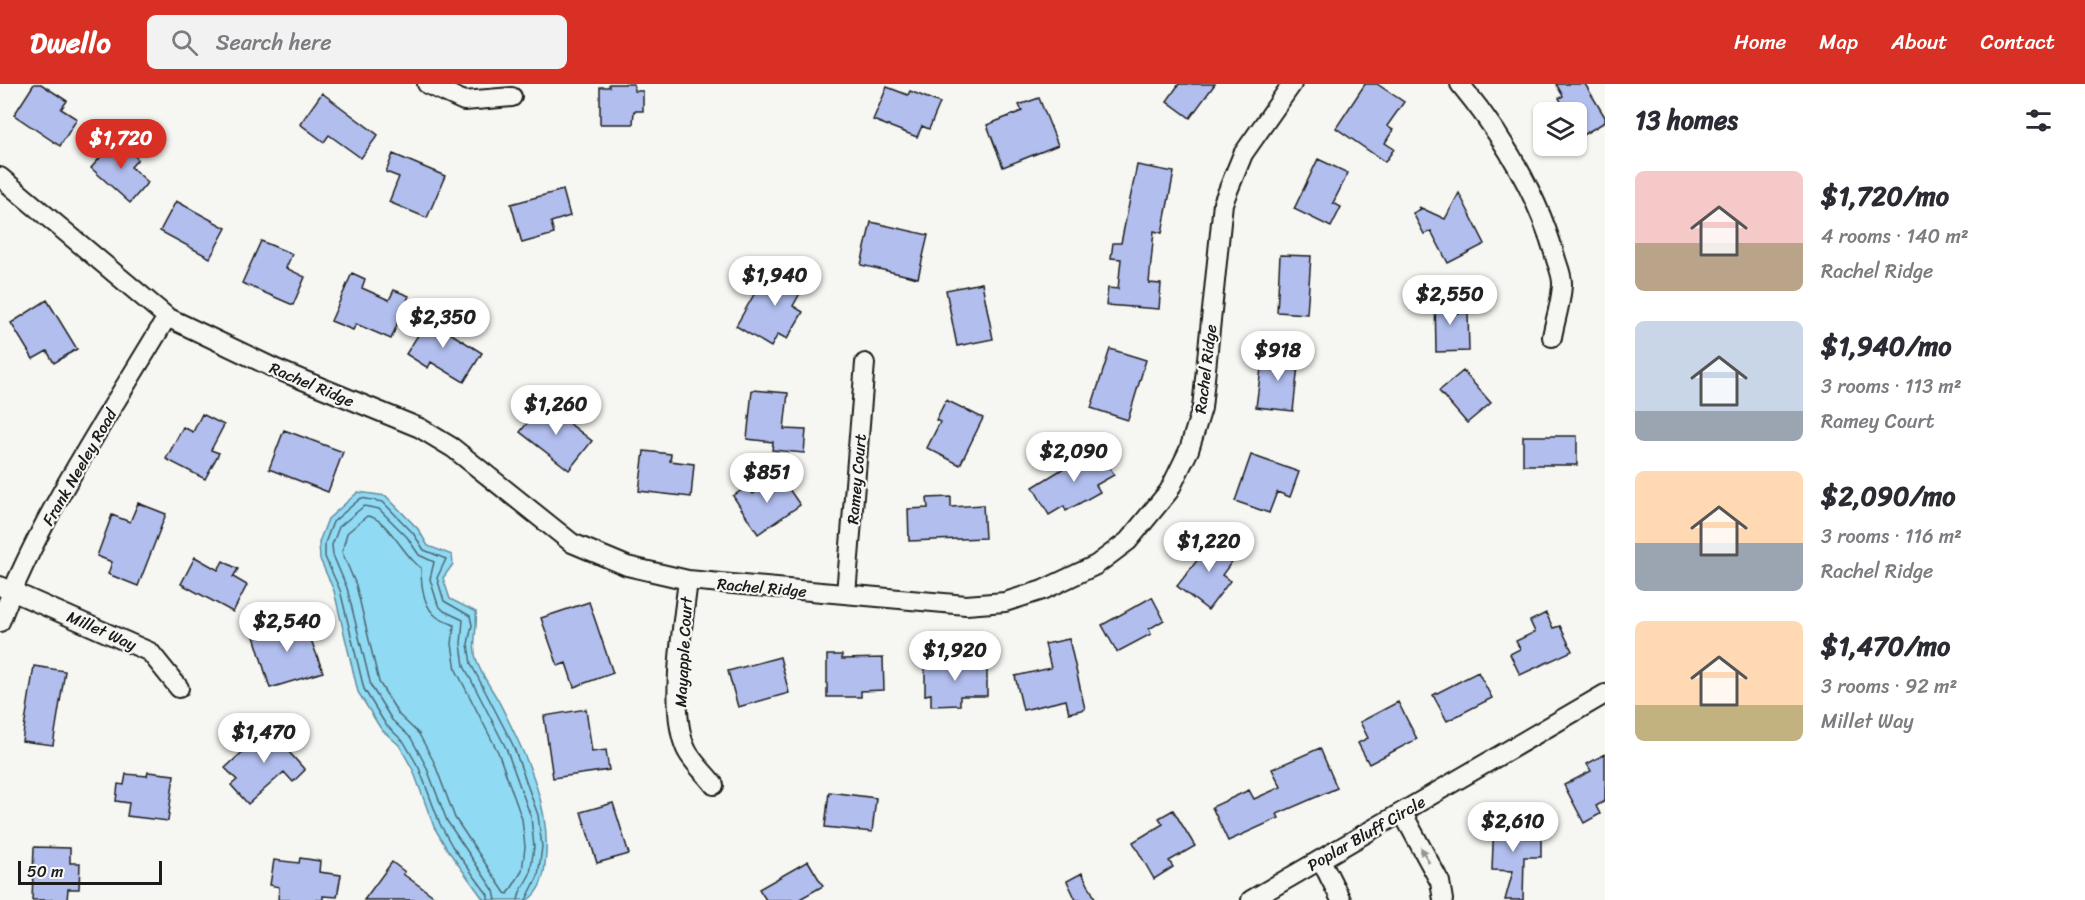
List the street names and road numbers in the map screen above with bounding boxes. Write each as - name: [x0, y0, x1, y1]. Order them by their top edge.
- street label: Rachel Ridge: [1186, 323, 1225, 415]
- street label: Rachel Ridge: [265, 354, 359, 415]
- street label: Frank Neeley Road: [34, 402, 126, 531]
- street label: Ramey Court: [838, 433, 875, 526]
- street label: Rachel Ridge: [716, 569, 808, 606]
- street label: Mayapple Court: [666, 596, 701, 708]
- street label: Millet Way: [62, 602, 142, 659]
- street label: Poplar Bluff Circle: [1301, 788, 1431, 879]

